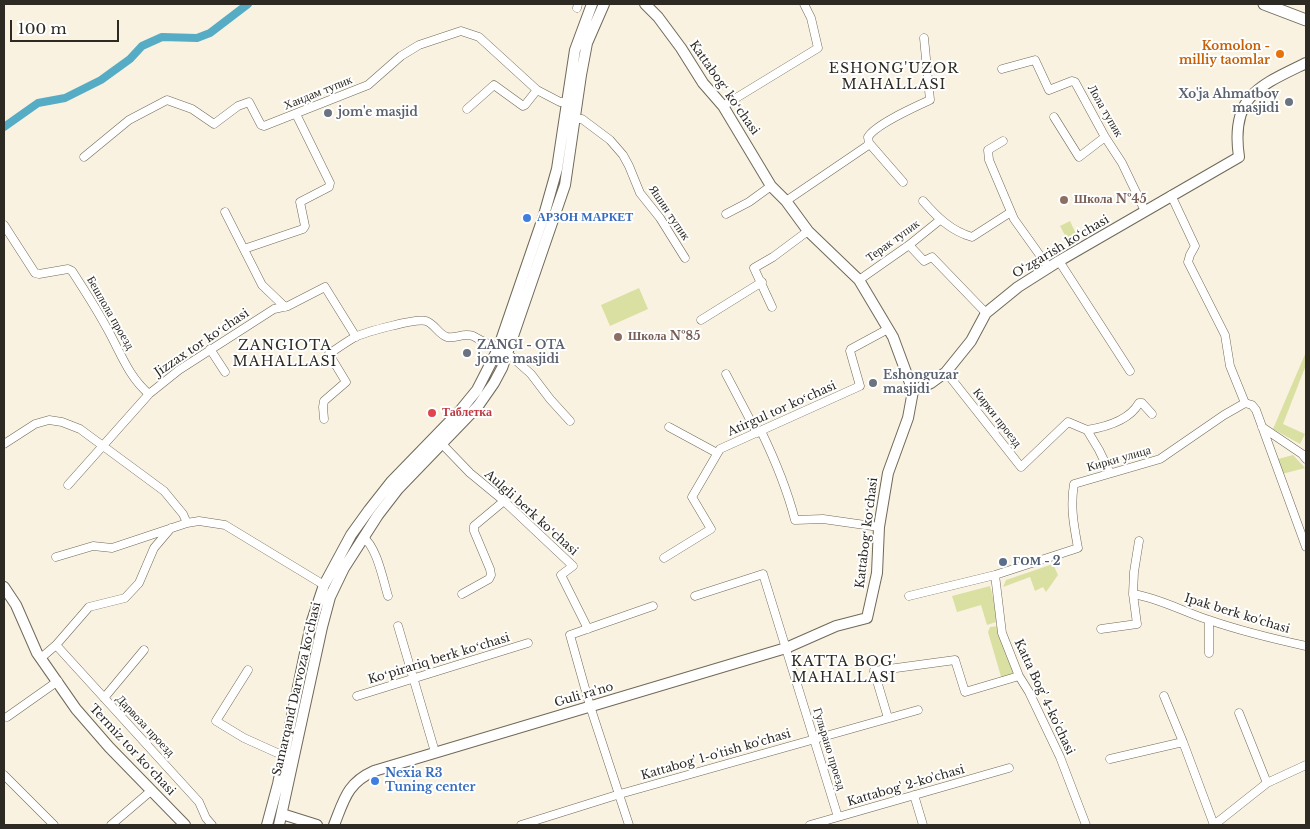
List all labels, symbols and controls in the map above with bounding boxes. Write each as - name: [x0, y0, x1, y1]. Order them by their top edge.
- scale bar: [12, 10, 121, 42]
- text: 100 m: [18, 19, 67, 38]
- street label: Kattabogʻ koʻchasi: [686, 38, 762, 138]
- place label: Komolon - milliy taomlar: [1179, 40, 1270, 68]
- marker: Komolon - milliy taomlar: [1274, 48, 1286, 60]
- district label: ESHONG'UZOR MAHALLASI: [827, 61, 961, 94]
- street label: Хандам тупик: [282, 73, 354, 113]
- street label: Лола тупик: [1084, 82, 1126, 140]
- place label: Xo'ja Ahmatboy masjidi: [1179, 88, 1279, 116]
- marker: Xo'ja Ahmatboy masjidi: [1283, 96, 1295, 108]
- place label: jom'e masjid: [338, 106, 418, 120]
- marker: jom'e masjid: [322, 107, 334, 119]
- street label: Яшин тупик: [645, 183, 693, 243]
- place label: Школа №45: [1074, 193, 1147, 207]
- marker: Школа №45: [1058, 194, 1070, 206]
- place label: АРЗОН МАРКЕТ: [537, 211, 633, 225]
- marker: АРЗОН МАРКЕТ: [521, 212, 533, 224]
- street label: O‘zgarish ko‘chasi: [1010, 212, 1112, 282]
- street label: Терак тупик: [863, 217, 923, 265]
- street label: Бешлола проезд: [83, 274, 137, 352]
- street label: Jizzax tor koʻchasi: [152, 306, 252, 380]
- place label: Школа №85: [628, 330, 700, 344]
- marker: Школа №85: [612, 331, 624, 343]
- district label: ZANGIOTA MAHALLASI: [231, 338, 339, 371]
- place label: ZANGI - OTA jome masjidi: [477, 339, 565, 367]
- marker: ZANGI - OTA jome masjidi: [461, 347, 473, 359]
- place label: Eshonguzar masjidi: [883, 369, 958, 397]
- marker: Eshonguzar masjidi: [867, 377, 879, 389]
- street label: Atirgul tor koʻchasi: [725, 379, 839, 439]
- street label: Кирки проезд: [970, 386, 1024, 450]
- place label: Таблетка: [442, 406, 492, 420]
- marker: Таблетка: [426, 407, 438, 419]
- street label: Кирки улица: [1085, 443, 1153, 475]
- street label: Aulgli berk koʻchasi: [481, 467, 581, 559]
- street label: Kattabogʻ koʻchasi: [853, 477, 881, 589]
- place label: ГОМ - 2: [1013, 555, 1061, 569]
- marker: ГОМ - 2: [997, 556, 1009, 568]
- street label: Ipak berk ko'chasi: [1183, 591, 1291, 637]
- street label: Samarqand Darvoza koʻchasi: [270, 601, 324, 777]
- street label: Koʻpirariq berk koʻchasi: [366, 631, 512, 687]
- street label: Katta Bog' 4-ko'chasi: [1011, 637, 1077, 757]
- district label: KATTA BOG' MAHALLASI: [790, 654, 898, 686]
- street label: Guli ra'no: [553, 680, 615, 710]
- street label: Дарвоза проезд: [113, 692, 177, 760]
- street label: Termiz tor koʻchasi: [86, 701, 178, 799]
- street label: Гульрано проезд: [810, 706, 848, 792]
- street label: Kattabog' 1-o'tish ko'chasi: [639, 727, 793, 783]
- street label: Kattabog' 2-ko'chasi: [846, 762, 966, 810]
- place label: Nexia R3 Tuning center: [385, 767, 475, 795]
- marker: Nexia R3 Tuning center: [369, 775, 381, 787]

